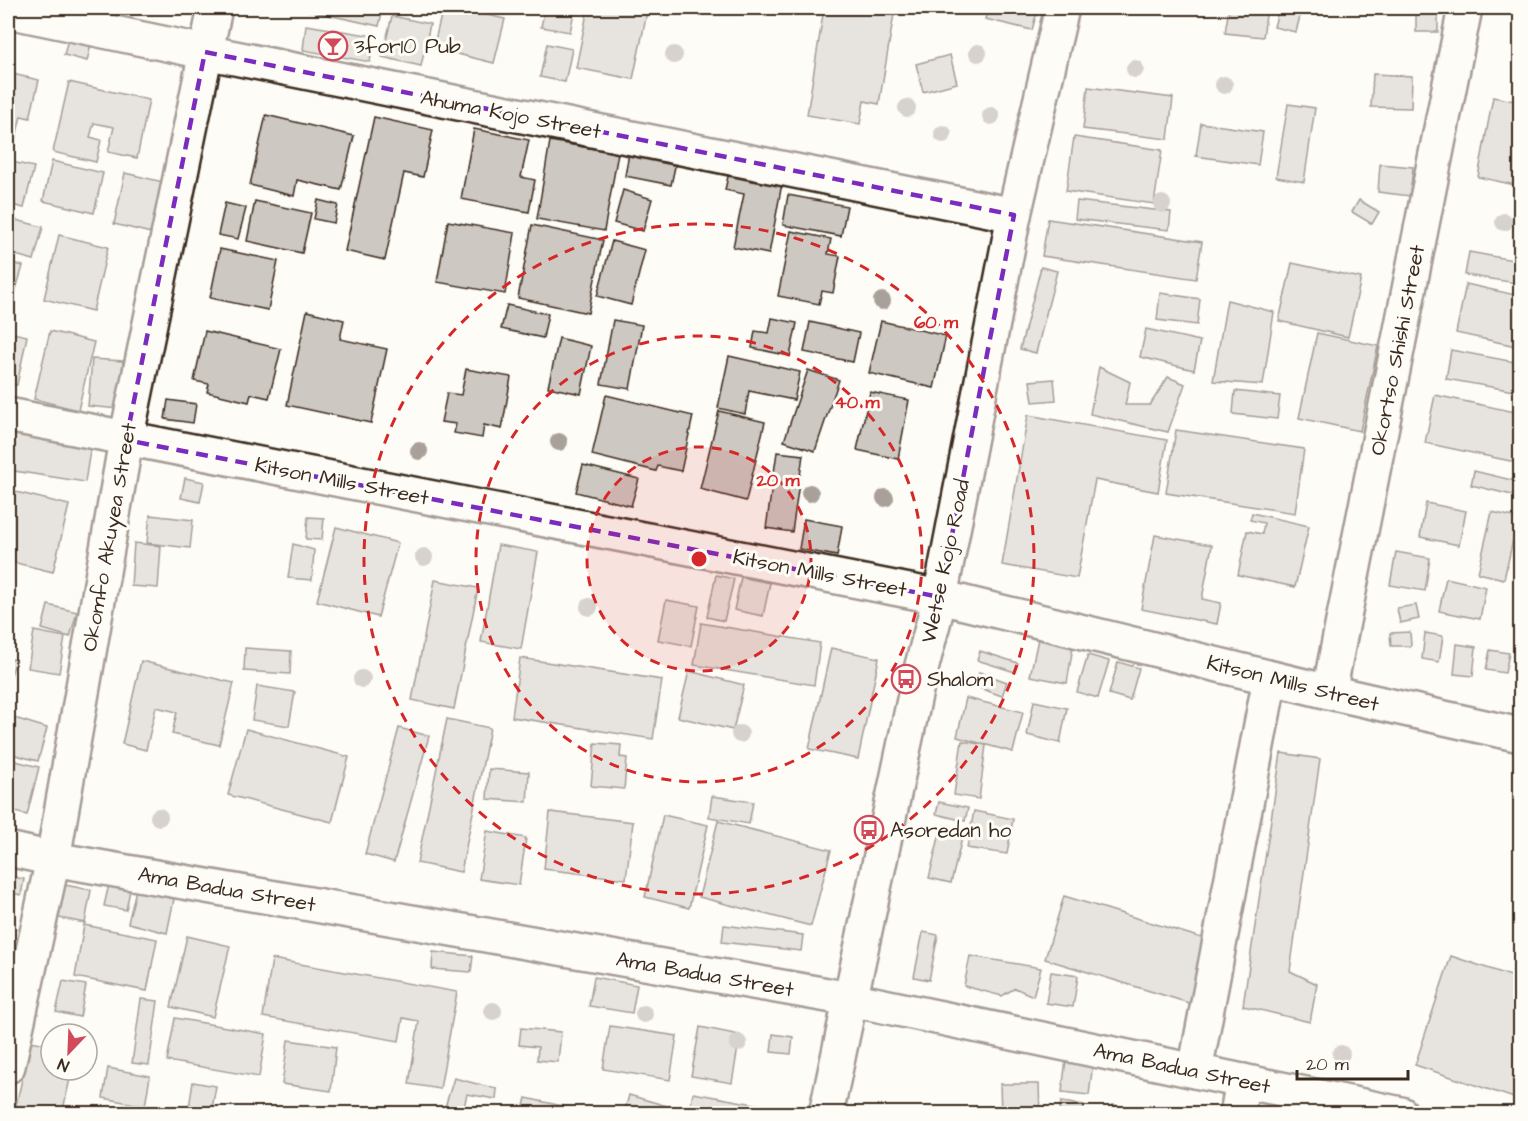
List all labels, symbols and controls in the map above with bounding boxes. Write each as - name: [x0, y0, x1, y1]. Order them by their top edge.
- bar icon: 3for10 Pub: [317, 30, 349, 62]
- place label: 3for10 Pub: [354, 32, 461, 61]
- street label: Ahuma Kojo Street: [418, 83, 604, 146]
- street label: Okortso Shishi Street: [1363, 242, 1432, 458]
- text: 60 m: [914, 310, 959, 335]
- text: 40 m: [835, 390, 880, 415]
- street label: Okomfo Akuyea Street: [75, 420, 146, 654]
- street label: Kitson Mills Street: [252, 450, 432, 513]
- text: 20 m: [756, 468, 800, 493]
- street label: Wetse Kojo Road: [914, 476, 977, 646]
- street label: Kitson Mills Street: [730, 542, 910, 605]
- centre of rings: [689, 549, 709, 569]
- street label: Kitson Mills Street: [1204, 648, 1383, 719]
- bus stop icon: Shalom: [890, 663, 922, 695]
- place label: Shalom: [927, 665, 994, 694]
- bus stop icon: Asoredan ho: [853, 814, 885, 846]
- place label: Asoredan ho: [890, 816, 1012, 845]
- street label: Ama Badua Street: [136, 860, 318, 919]
- street label: Ama Badua Street: [614, 945, 796, 1004]
- north arrow: [39, 1022, 99, 1082]
- street label: Ama Badua Street: [1091, 1036, 1273, 1101]
- scale bar: [1297, 1043, 1408, 1081]
- text: 20 m: [1306, 1052, 1349, 1077]
- text: N: [55, 1053, 72, 1077]

